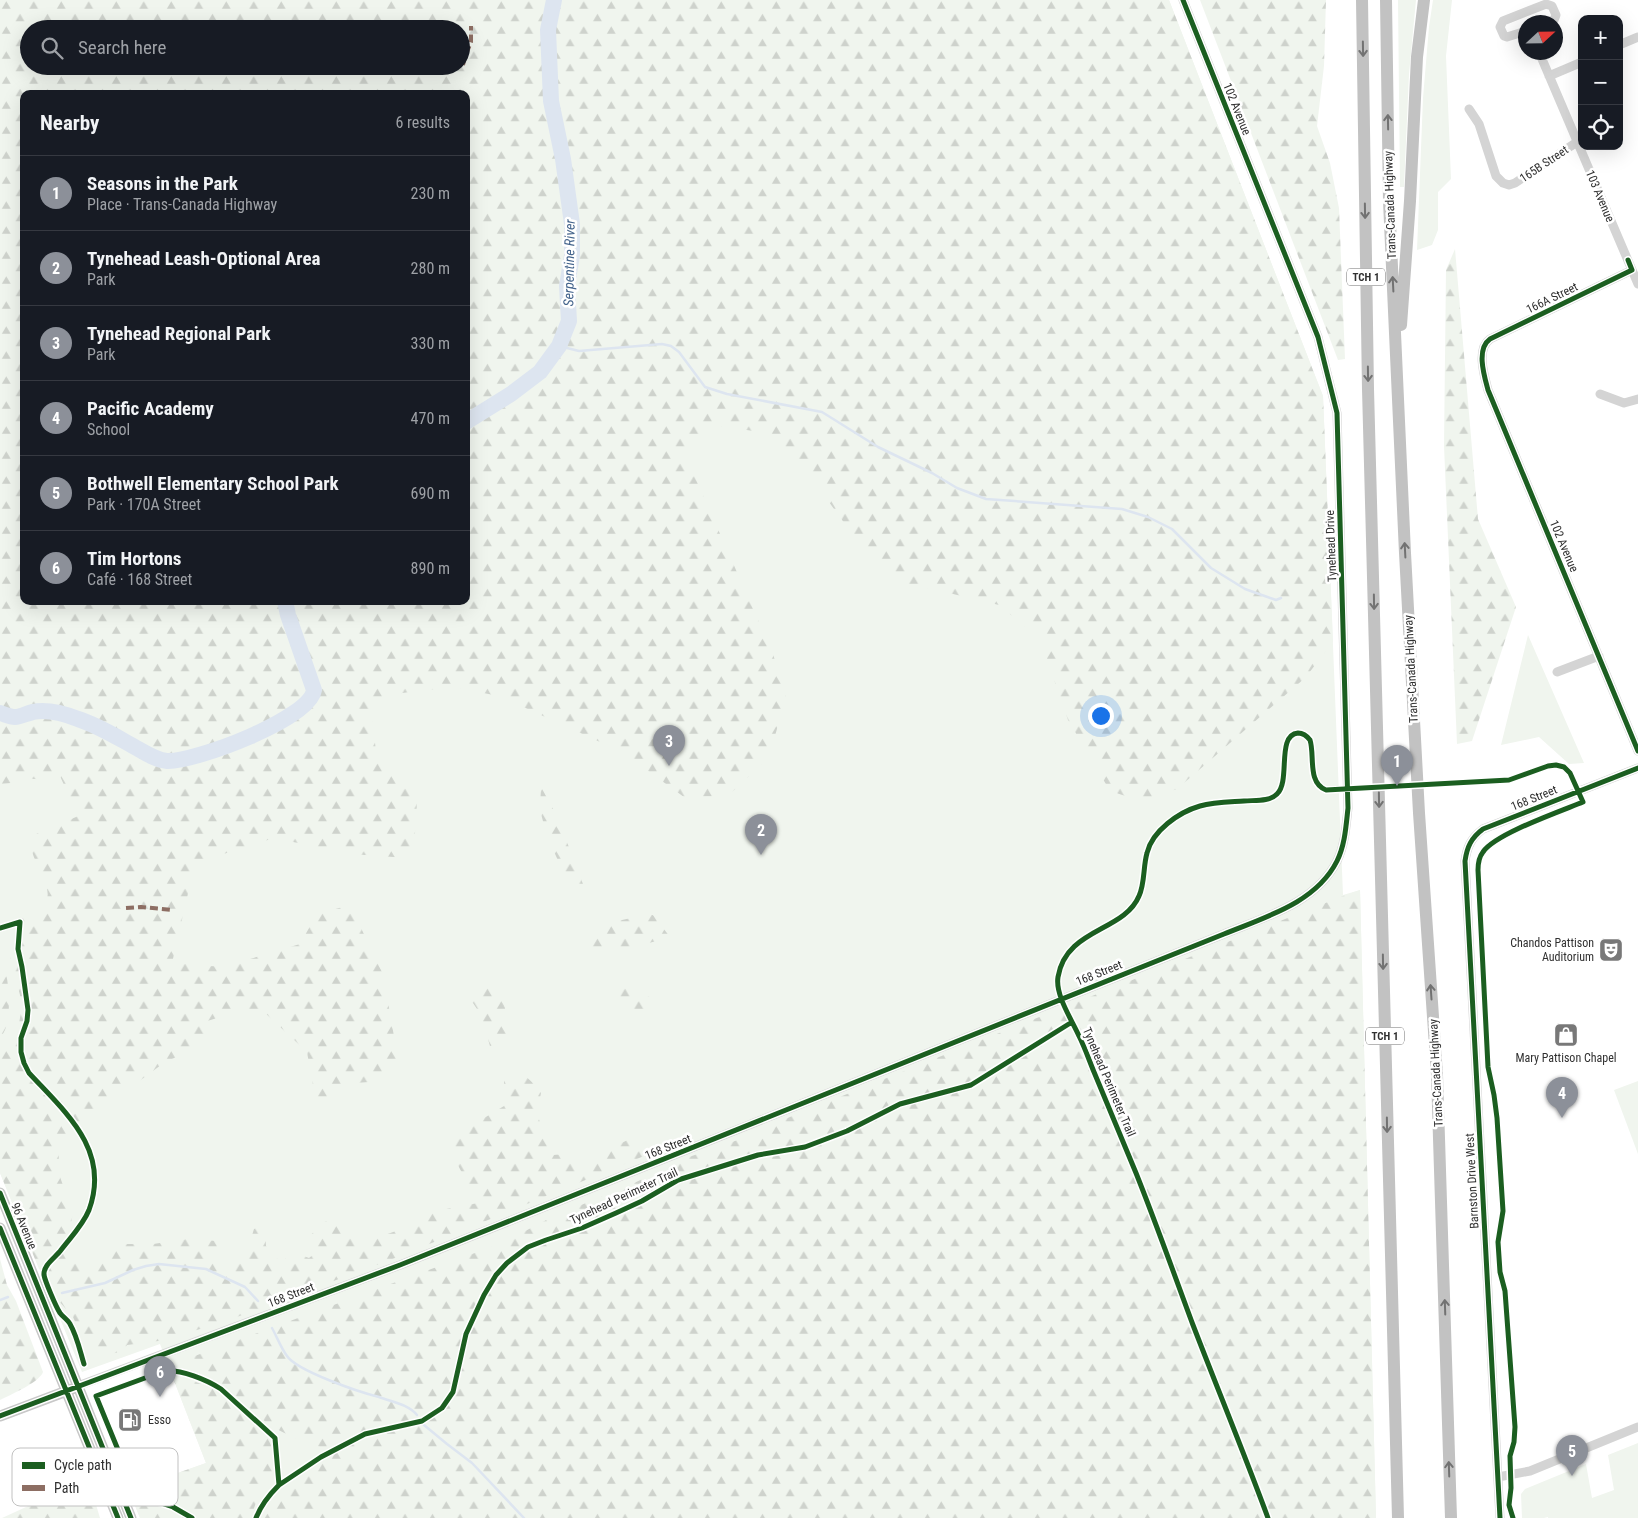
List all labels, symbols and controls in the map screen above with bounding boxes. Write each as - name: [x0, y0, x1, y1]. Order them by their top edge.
- north arrow: [1518, 15, 1563, 60]
- map controls: [1578, 15, 1623, 150]
- button: +: [1578, 15, 1623, 60]
- search box: [20, 20, 470, 75]
- icon: search: [38, 34, 66, 62]
- text: Search here: [78, 36, 166, 59]
- one-way arrow: [1358, 40, 1368, 56]
- button: −: [1578, 60, 1623, 105]
- street label: 102 Avenue: [1220, 81, 1254, 137]
- button: locate: [1578, 105, 1623, 150]
- text: Nearby: [40, 111, 99, 135]
- text: 6 results: [395, 113, 450, 132]
- one-way arrow: [1383, 114, 1393, 130]
- street label: 165B Street: [1517, 143, 1571, 185]
- street label: Trans-Canada Highway: [1381, 151, 1399, 259]
- street label: 103 Avenue: [1583, 168, 1617, 224]
- text: Seasons in the Park: [87, 172, 238, 195]
- text: 1: [52, 184, 60, 203]
- text: 230 m: [411, 184, 450, 203]
- text: Place · Trans-Canada Highway: [87, 195, 277, 214]
- one-way arrow: [1360, 202, 1370, 219]
- water label: Serpentine River: [560, 219, 578, 307]
- text: Tynehead Leash-Optional Area: [87, 247, 321, 270]
- text: 2: [52, 259, 60, 278]
- text: 280 m: [411, 259, 450, 278]
- road number: TCH 1: [1347, 268, 1385, 286]
- text: Park: [87, 270, 116, 289]
- one-way arrow: [1388, 276, 1397, 292]
- street label: 166A Street: [1524, 279, 1580, 316]
- text: Tynehead Regional Park: [87, 322, 271, 345]
- text: 3: [52, 334, 60, 353]
- text: 330 m: [411, 334, 450, 353]
- text: Park: [87, 345, 116, 364]
- one-way arrow: [1363, 365, 1373, 381]
- text: Pacific Academy: [87, 397, 214, 420]
- text: 4: [52, 409, 60, 428]
- text: 470 m: [411, 409, 450, 428]
- text: School: [87, 420, 130, 439]
- text: Bothwell Elementary School Park: [87, 472, 339, 495]
- text: 5: [52, 484, 60, 503]
- text: 690 m: [411, 484, 450, 503]
- text: Park · 170A Street: [87, 495, 201, 514]
- street label: Tynehead Drive: [1323, 509, 1339, 582]
- street label: 102 Avenue: [1547, 518, 1581, 574]
- one-way arrow: [1400, 542, 1409, 558]
- text: Tim Hortons: [87, 547, 181, 570]
- text: 6: [52, 559, 60, 578]
- text: 890 m: [411, 559, 450, 578]
- text: Café · 168 Street: [87, 570, 192, 589]
- one-way arrow: [1369, 594, 1378, 610]
- street label: Trans-Canada Highway: [1401, 615, 1421, 723]
- your location: [1088, 703, 1114, 729]
- pin: 3: [653, 725, 685, 766]
- pin: 1: [1381, 745, 1413, 786]
- street label: 168 Street: [1509, 782, 1560, 814]
- one-way arrow: [1374, 791, 1384, 807]
- pin: 2: [745, 814, 777, 855]
- place label: Chandos Pattison Auditorium: [1510, 936, 1594, 964]
- theatre icon: Chandos Pattison Auditorium: [1598, 937, 1624, 963]
- one-way arrow: [1378, 954, 1388, 970]
- street label: 168 Street: [1074, 957, 1125, 989]
- one-way arrow: [1426, 984, 1436, 1000]
- street label: Trans-Canada Highway: [1426, 1019, 1446, 1127]
- shop icon: Mary Pattison Chapel: [1553, 1022, 1579, 1048]
- street label: Tynehead Perimeter Trail: [1080, 1025, 1138, 1139]
- road number: TCH 1: [1366, 1028, 1404, 1044]
- place label: Mary Pattison Chapel: [1515, 1051, 1617, 1065]
- pin: 4: [1546, 1077, 1578, 1118]
- one-way arrow: [1382, 1116, 1392, 1132]
- street label: 168 Street: [643, 1131, 694, 1163]
- street label: Barnston Drive West: [1462, 1132, 1481, 1229]
- street label: Tynehead Perimeter Trail: [568, 1165, 680, 1227]
- street label: 96 Avenue: [8, 1201, 40, 1252]
- street label: 168 Street: [266, 1280, 317, 1310]
- one-way arrow: [1440, 1299, 1449, 1315]
- pin: 6: [144, 1356, 176, 1397]
- fuel station icon: Esso: [117, 1407, 143, 1433]
- place label: Esso: [148, 1413, 171, 1427]
- pin: 5: [1556, 1435, 1588, 1476]
- legend: [12, 1448, 178, 1506]
- text: Cycle path: [54, 1457, 112, 1473]
- one-way arrow: [1445, 1462, 1454, 1478]
- text: Path: [54, 1480, 79, 1496]

